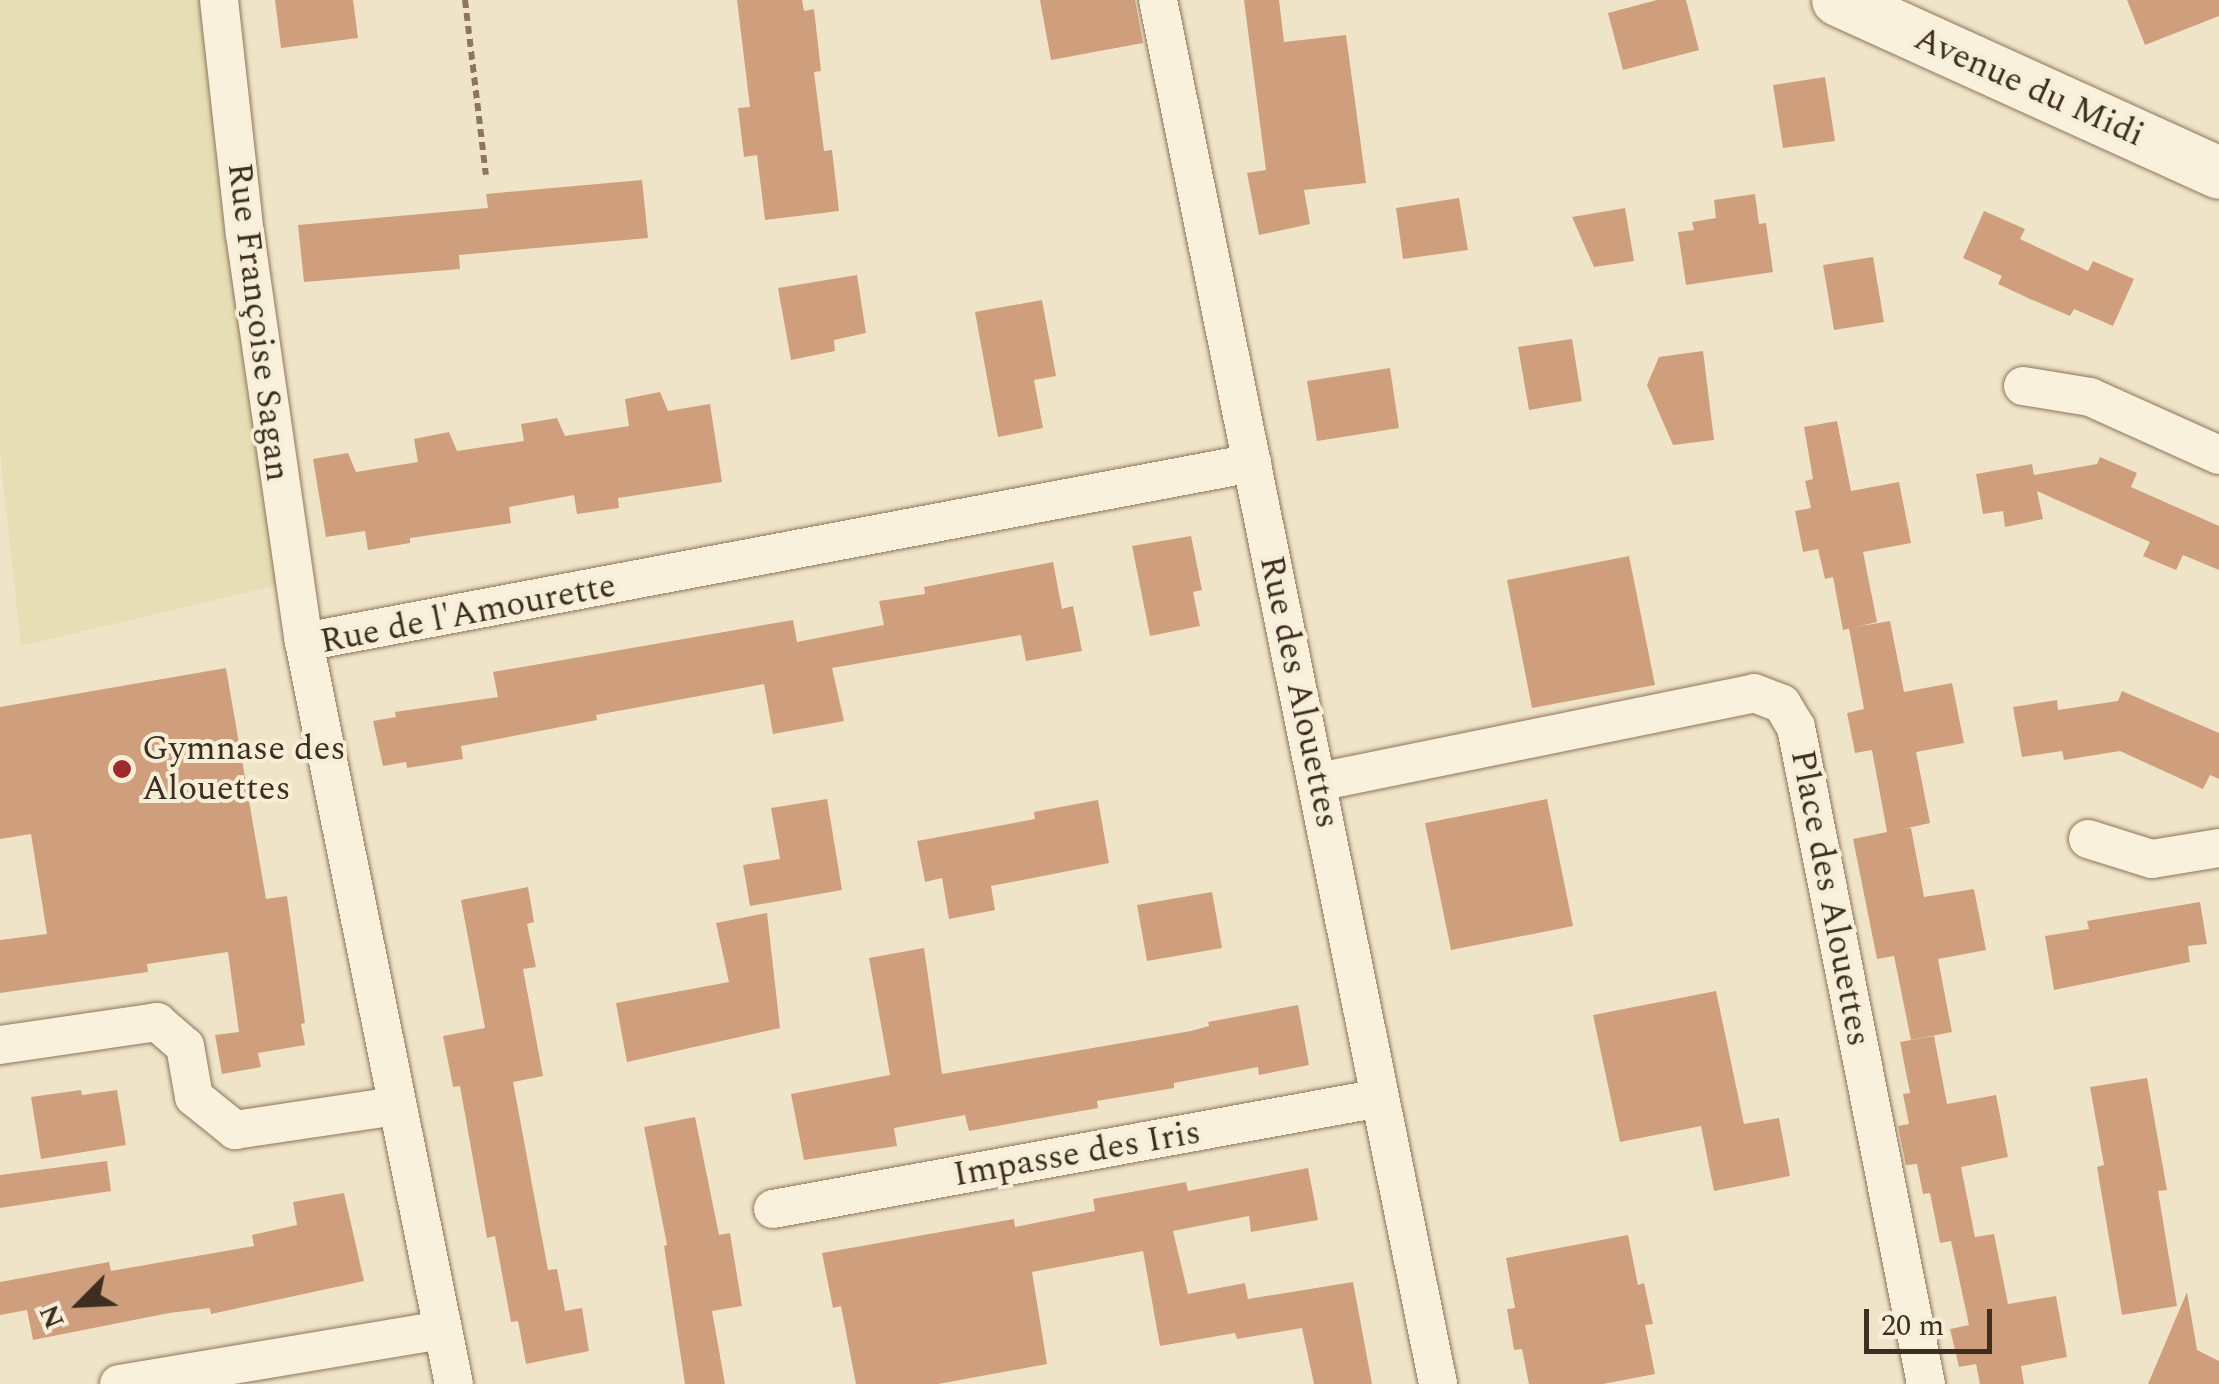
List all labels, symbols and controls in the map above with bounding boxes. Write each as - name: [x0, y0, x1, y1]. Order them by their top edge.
- street label: Avenue du Midi: [1908, 18, 2150, 156]
- street label: Rue Françoise Sagan: [218, 160, 298, 484]
- street label: Rue des Alouettes: [1250, 552, 1348, 832]
- street label: Rue de l'Amourette: [317, 565, 619, 663]
- place label: Gymnase des Alouettes: [142, 728, 346, 810]
- street label: Place des Alouettes: [1781, 746, 1879, 1050]
- marker: Gymnase des Alouettes: [111, 758, 133, 780]
- street label: Impasse des Iris: [950, 1112, 1204, 1196]
- north arrow: [30, 1254, 130, 1354]
- scale bar: [1869, 1289, 1996, 1351]
- text: N: [28, 1297, 76, 1336]
- text: 20 m: [1881, 1303, 1944, 1349]

